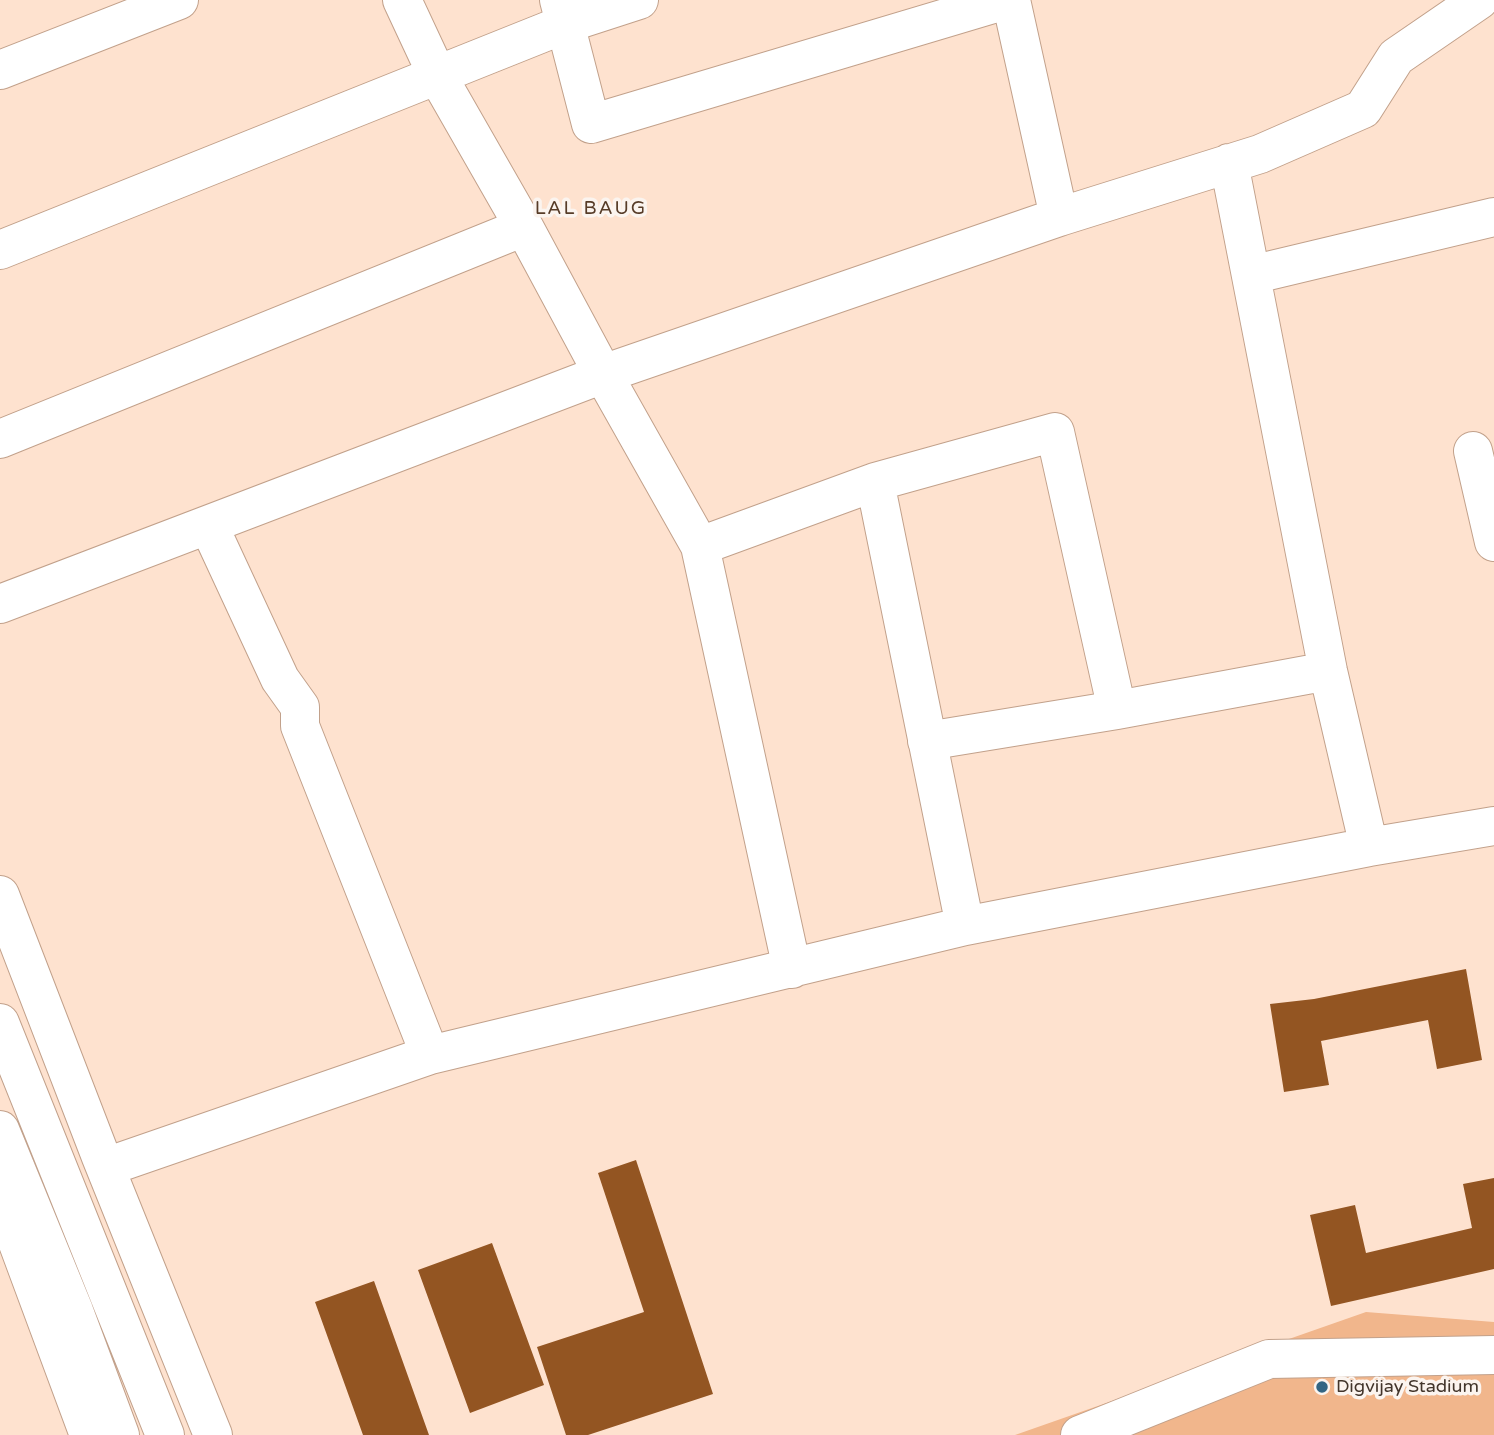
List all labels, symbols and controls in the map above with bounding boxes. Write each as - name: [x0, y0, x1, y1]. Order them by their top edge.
- district label: LAL BAUG: [536, 198, 646, 220]
- place label: Digvijay Stadium: [1336, 1376, 1479, 1398]
- marker: Digvijay Stadium: [1314, 1379, 1330, 1395]

